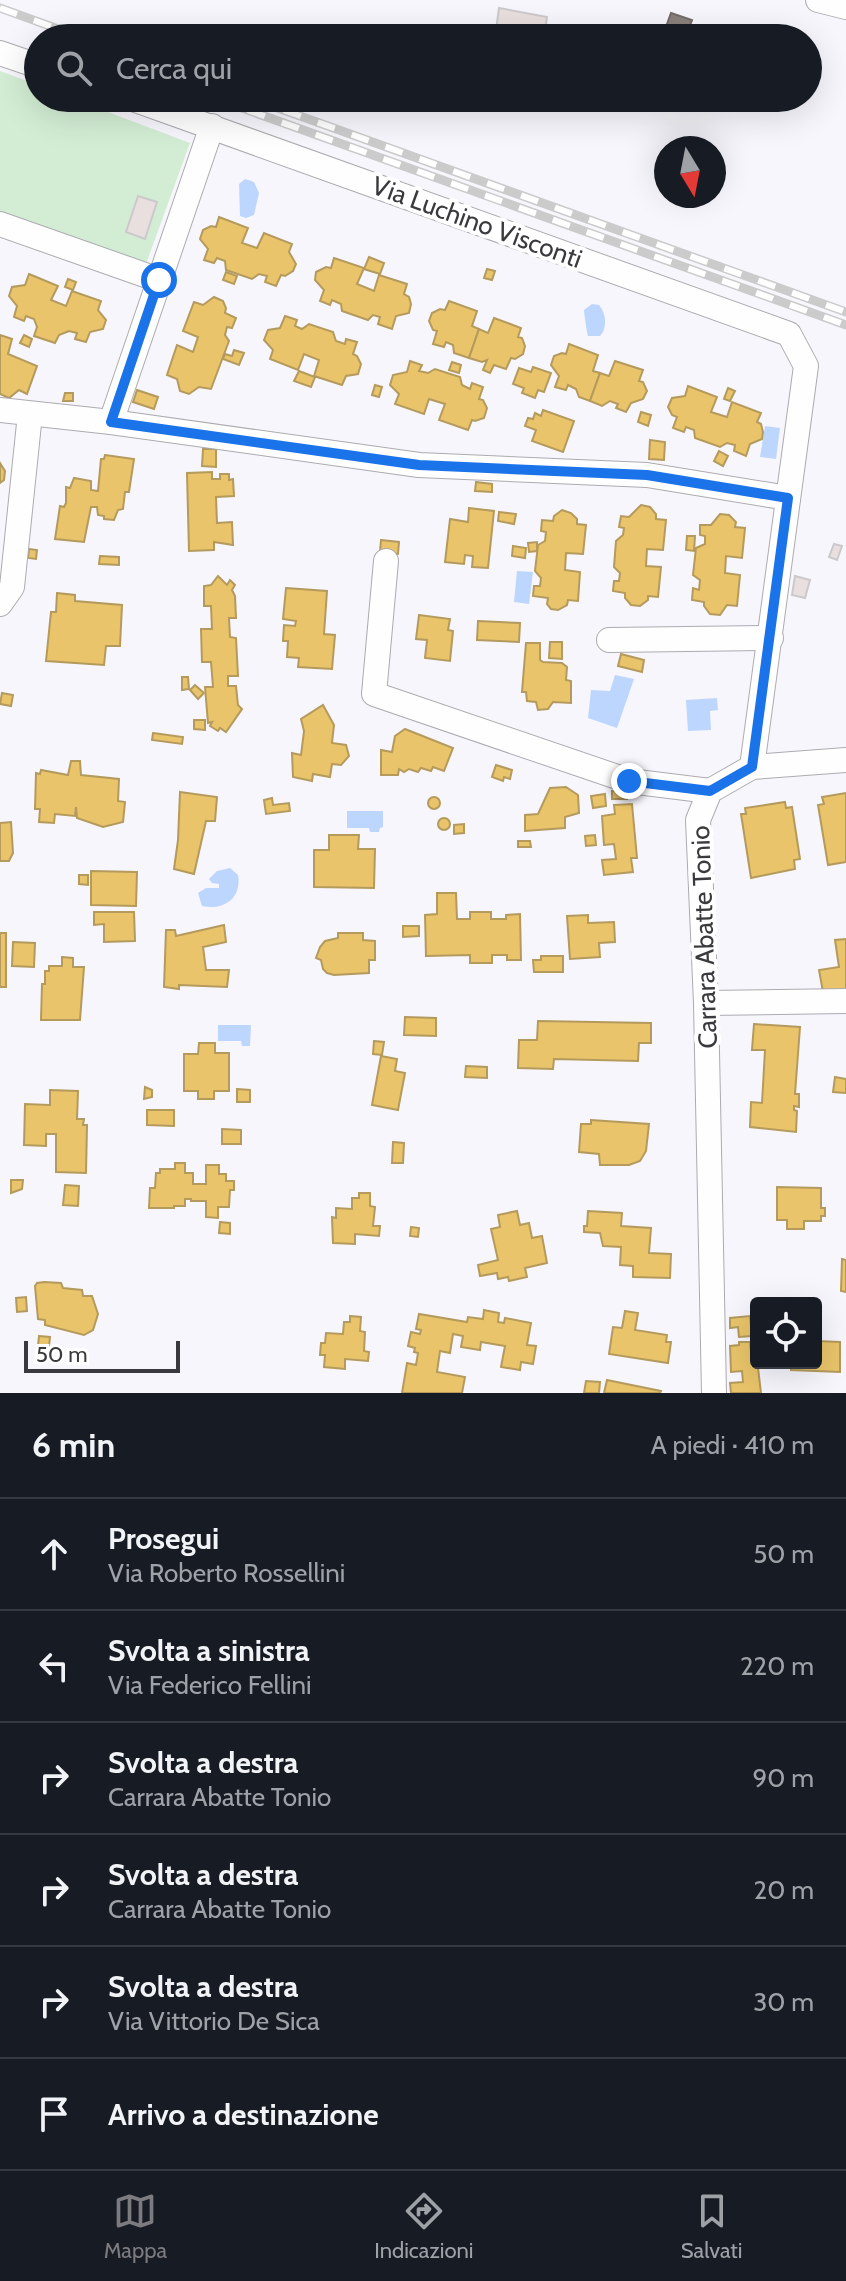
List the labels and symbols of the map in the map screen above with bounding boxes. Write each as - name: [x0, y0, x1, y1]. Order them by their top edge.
- north arrow: [654, 136, 726, 208]
- street label: Via Luchino Visconti: [368, 169, 586, 275]
- route start: [141, 262, 177, 298]
- route end: [611, 763, 647, 799]
- street label: Carrara Abatte Tonio: [684, 825, 724, 1049]
- scale bar: [24, 1337, 180, 1373]

